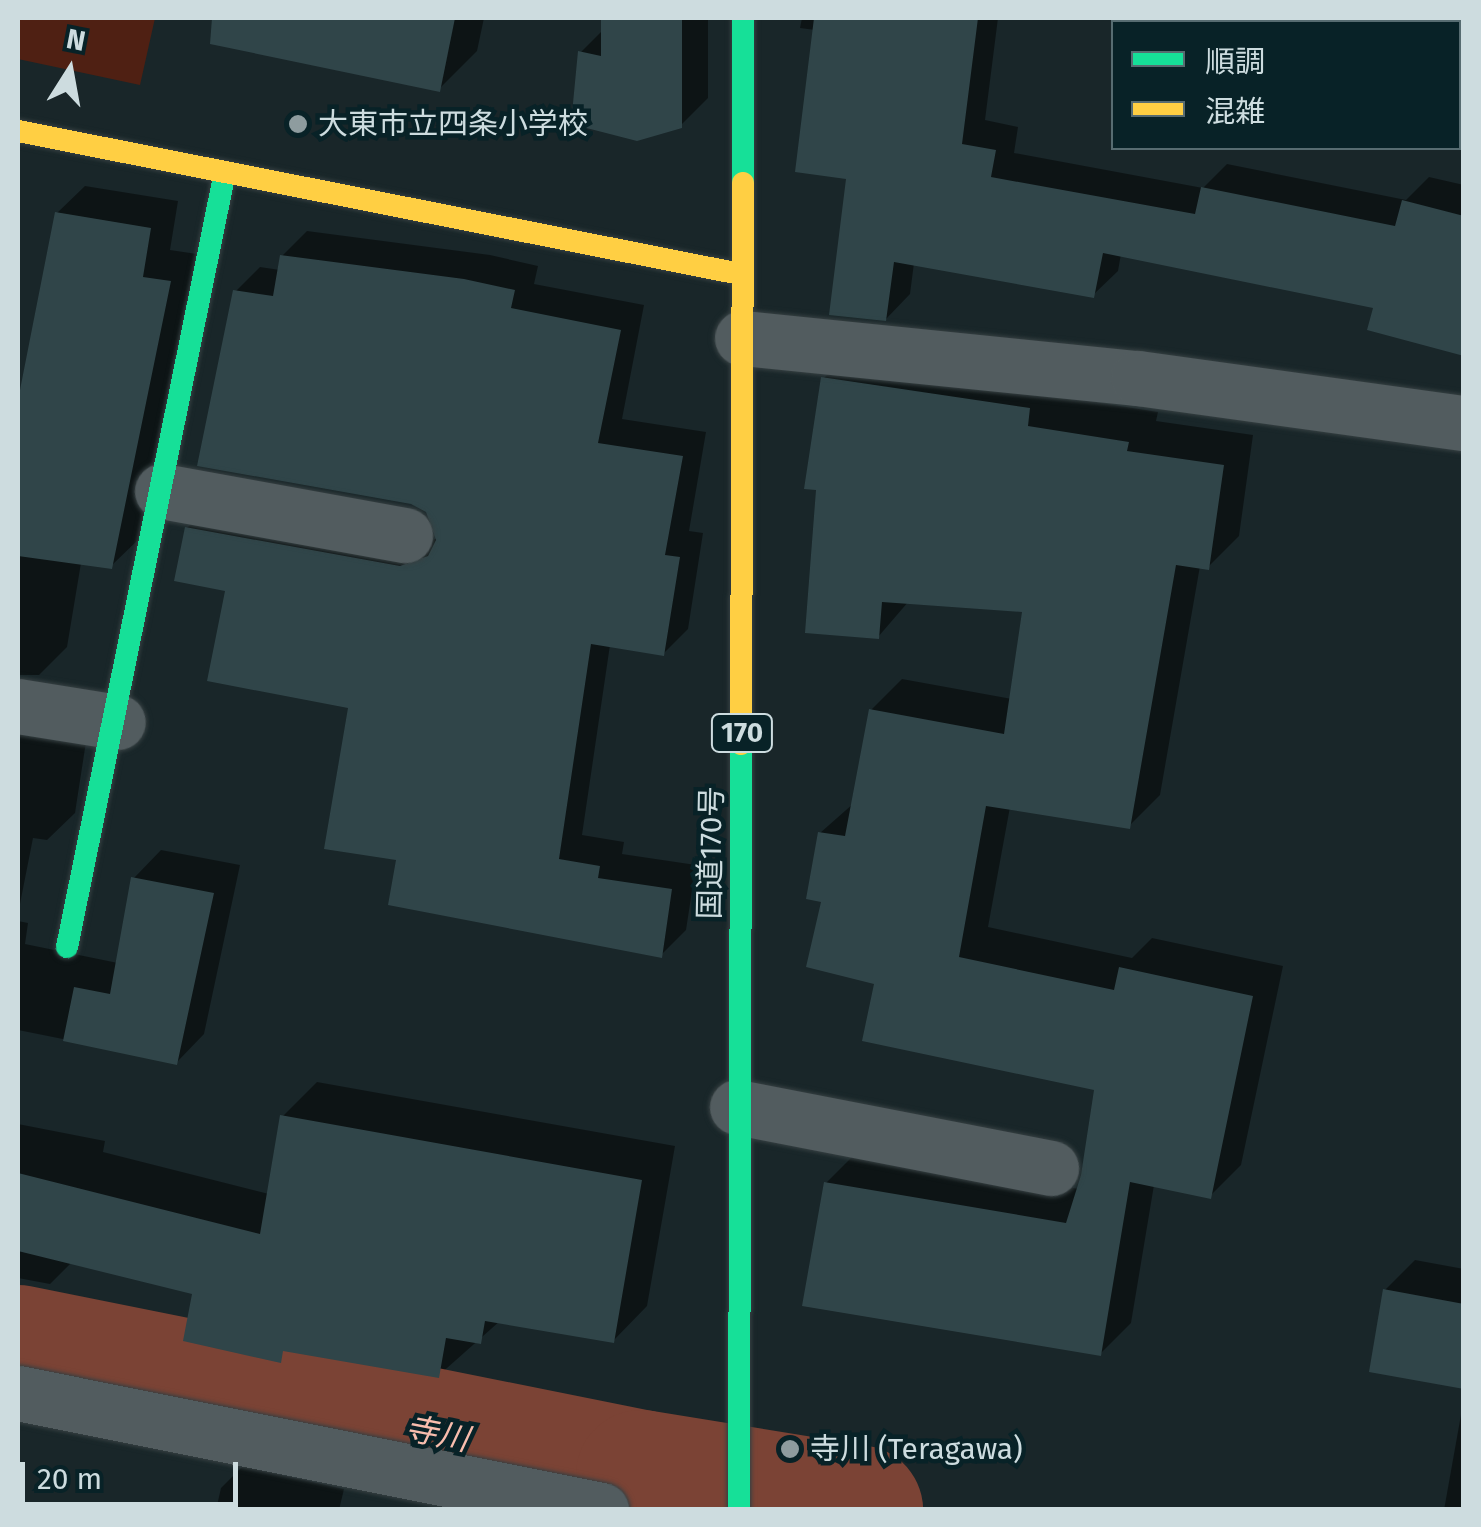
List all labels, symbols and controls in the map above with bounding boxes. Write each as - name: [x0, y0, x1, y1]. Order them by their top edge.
- north arrow: [20, 20, 120, 120]
- legend: [1111, 20, 1461, 150]
- text: N: [64, 22, 88, 58]
- text: 順調: [1205, 44, 1265, 80]
- text: 混雑: [1205, 94, 1265, 130]
- place label: 大東市立四条小学校: [318, 106, 588, 142]
- marker: 大東市立四条小学校: [287, 113, 309, 135]
- road number: 170: [710, 710, 774, 756]
- street label: 国道170号: [692, 786, 730, 920]
- water label: 寺川: [402, 1409, 472, 1459]
- place label: 寺川 (Teragawa): [810, 1431, 1023, 1467]
- marker: 寺川 (Teragawa): [779, 1438, 801, 1460]
- scale bar: [25, 1442, 242, 1504]
- text: 20 m: [37, 1461, 102, 1497]

